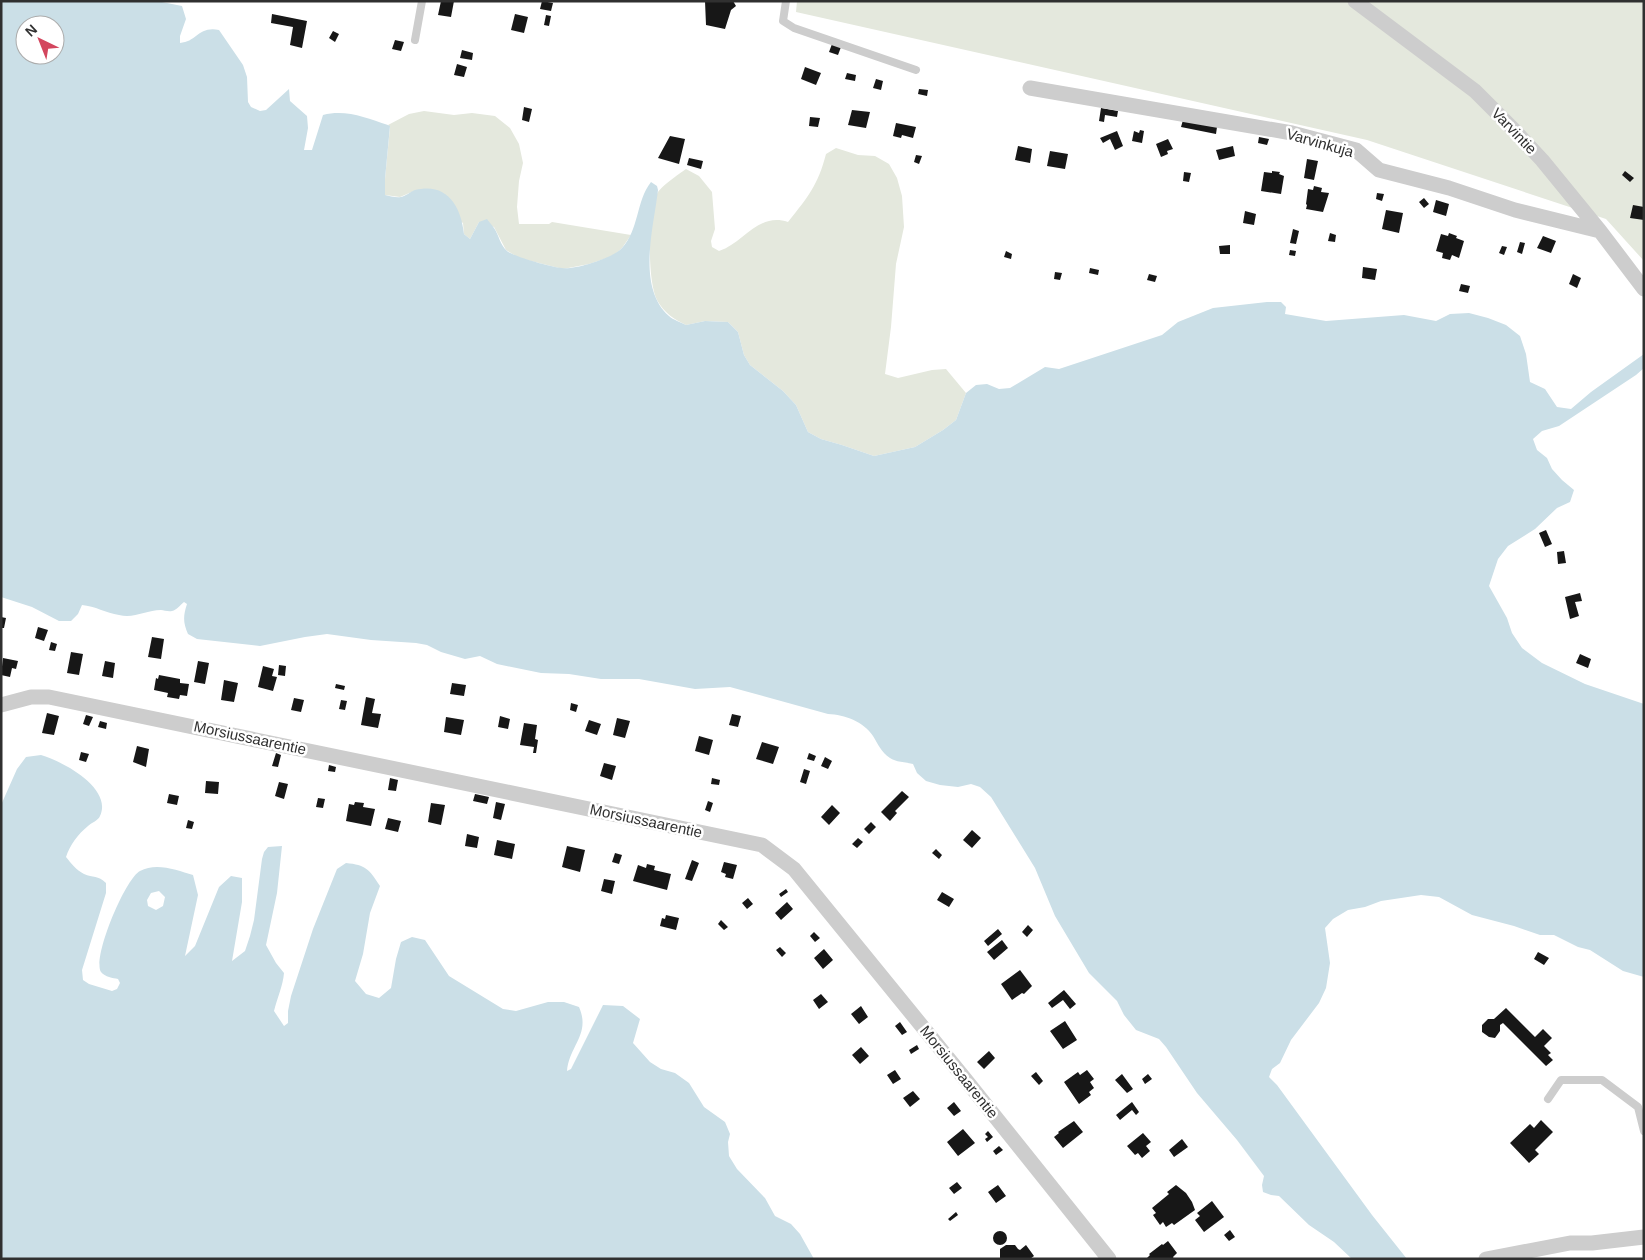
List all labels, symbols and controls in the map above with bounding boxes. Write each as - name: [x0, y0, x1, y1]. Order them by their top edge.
- north arrow: [15, 15, 65, 65]
- text: N: [22, 21, 40, 40]
- street label: Varvintie: [1488, 104, 1540, 157]
- street label: Varvinkuja: [1285, 125, 1356, 160]
- street label: Morsiussaarentie: [192, 717, 308, 758]
- street label: Morsiussaarentie: [588, 800, 704, 841]
- street label: Morsiussaarentie: [917, 1022, 1002, 1121]

